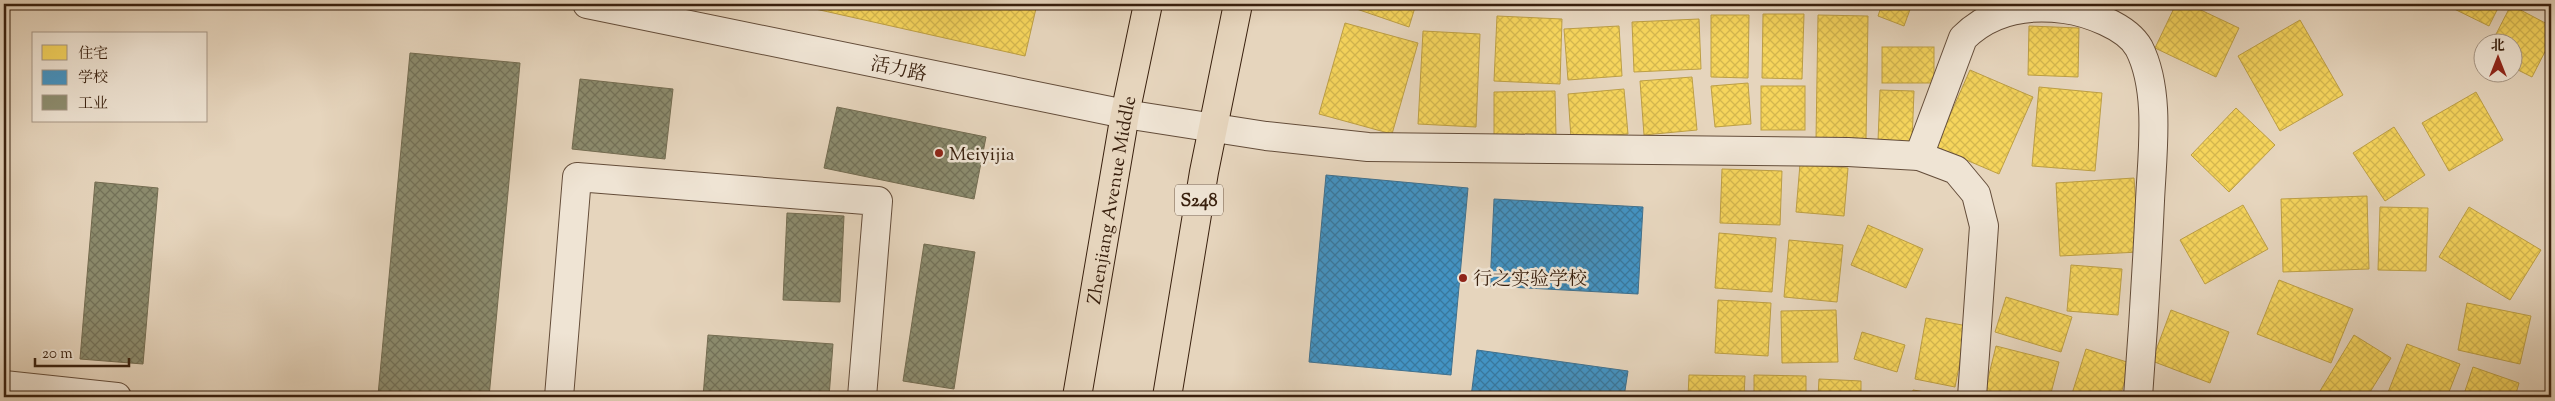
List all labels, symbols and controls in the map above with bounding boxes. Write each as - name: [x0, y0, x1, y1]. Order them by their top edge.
- legend: [32, 32, 208, 122]
- north arrow: [2472, 32, 2522, 82]
- text: 北: [2491, 37, 2505, 57]
- text: 住宅: [78, 44, 108, 65]
- street label: 活力路: [868, 51, 929, 90]
- text: 学校: [78, 68, 108, 89]
- text: 工业: [78, 94, 108, 115]
- street label: Zhenjiang Avenue Middle: [1082, 94, 1144, 306]
- place label: Meiyijia: [949, 142, 1015, 169]
- marker: Meiyijia: [933, 147, 945, 159]
- road number: S248: [1175, 184, 1223, 216]
- place label: 行之实验学校: [1473, 267, 1587, 294]
- marker: 行之实验学校: [1457, 272, 1469, 284]
- scale bar: [35, 336, 129, 368]
- text: 20 m: [42, 344, 73, 365]

